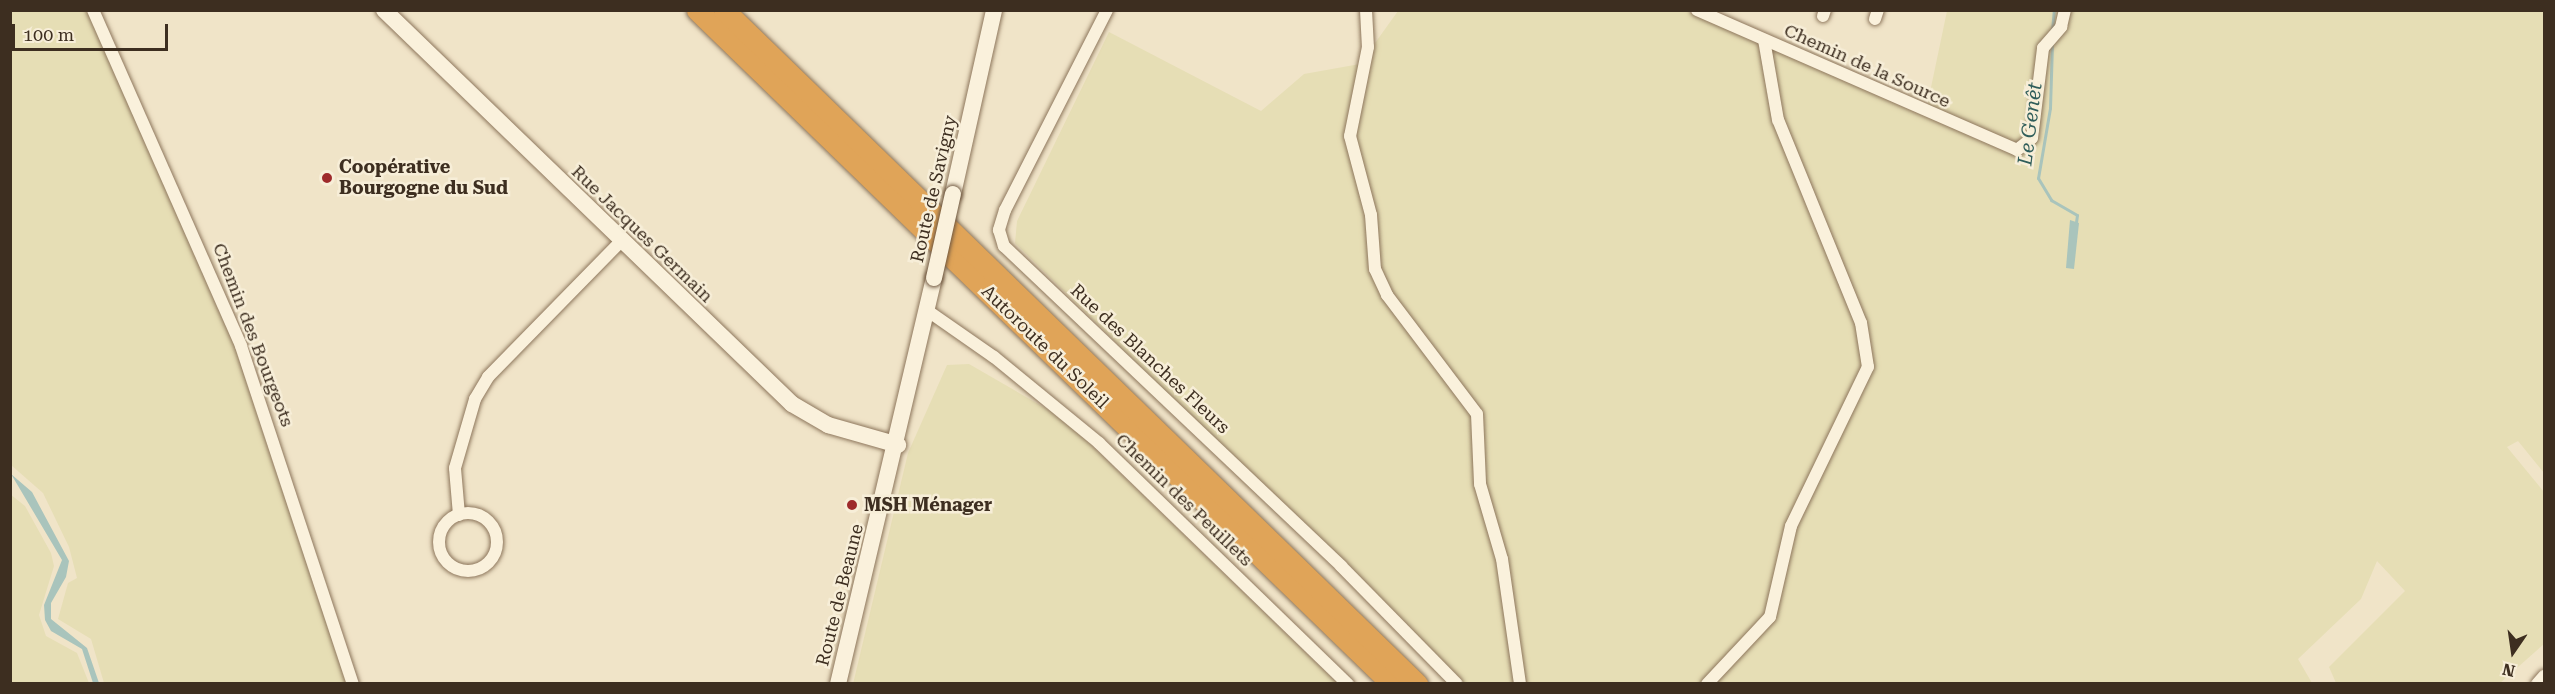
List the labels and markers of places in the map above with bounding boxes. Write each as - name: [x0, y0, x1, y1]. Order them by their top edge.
- place label: Coopérative Bourgogne du Sud: [339, 157, 508, 200]
- marker: Coopérative Bourgogne du Sud: [320, 171, 334, 185]
- place label: MSH Ménager: [864, 494, 992, 516]
- marker: MSH Ménager: [845, 498, 859, 512]

